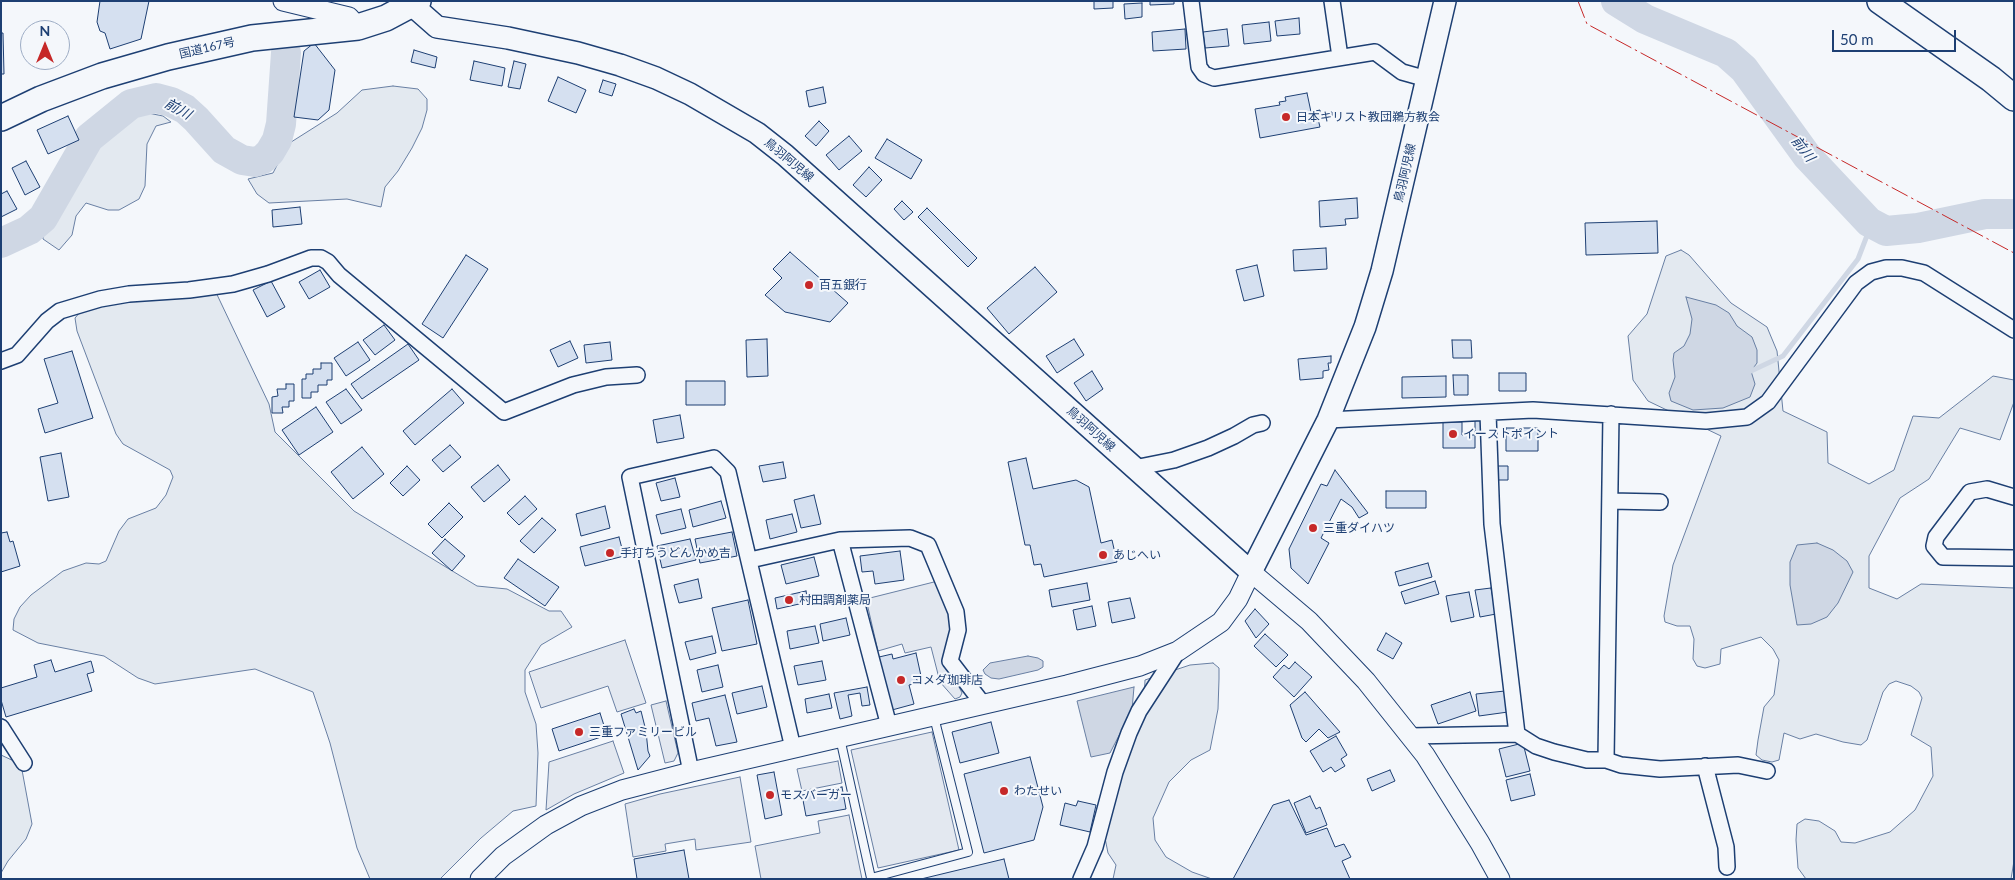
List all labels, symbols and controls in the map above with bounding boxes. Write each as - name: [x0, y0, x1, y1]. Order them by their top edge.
- north arrow: [20, 20, 70, 70]
- scale bar: [1835, 20, 1959, 52]
- text: N: [40, 22, 50, 39]
- text: 50 m: [1840, 30, 1874, 48]
- street label: 国道167号: [178, 35, 236, 61]
- water label: 前川: [162, 95, 194, 123]
- place label: 日本キリスト教団鵜方教会: [1296, 110, 1440, 124]
- marker: 日本キリスト教団鵜方教会: [1280, 111, 1292, 123]
- water label: 前川: [1788, 133, 1818, 165]
- street label: 鳥羽阿児線: [761, 135, 817, 185]
- street label: 鳥羽阿児線: [1391, 142, 1419, 204]
- place label: 百五銀行: [819, 278, 867, 292]
- marker: 百五銀行: [803, 279, 815, 291]
- street label: 鳥羽阿児線: [1064, 404, 1118, 454]
- place label: イーストポイント: [1463, 427, 1559, 441]
- marker: イーストポイント: [1447, 428, 1459, 440]
- place label: 三重ダイハツ: [1323, 521, 1395, 535]
- marker: 三重ダイハツ: [1307, 522, 1319, 534]
- place label: 手打ちうどん かめ吉: [620, 546, 731, 560]
- marker: 手打ちうどん かめ吉: [604, 547, 616, 559]
- place label: あじへい: [1113, 548, 1161, 562]
- marker: あじへい: [1097, 549, 1109, 561]
- place label: 村田調剤薬局: [799, 593, 871, 607]
- marker: 村田調剤薬局: [783, 594, 795, 606]
- place label: コメダ珈琲店: [911, 673, 983, 687]
- marker: コメダ珈琲店: [895, 674, 907, 686]
- place label: 三重ファミリービル: [589, 725, 697, 739]
- marker: 三重ファミリービル: [573, 726, 585, 738]
- place label: わたせい: [1014, 784, 1062, 798]
- marker: わたせい: [998, 785, 1010, 797]
- place label: モスバーガー: [780, 788, 852, 802]
- marker: モスバーガー: [764, 789, 776, 801]

